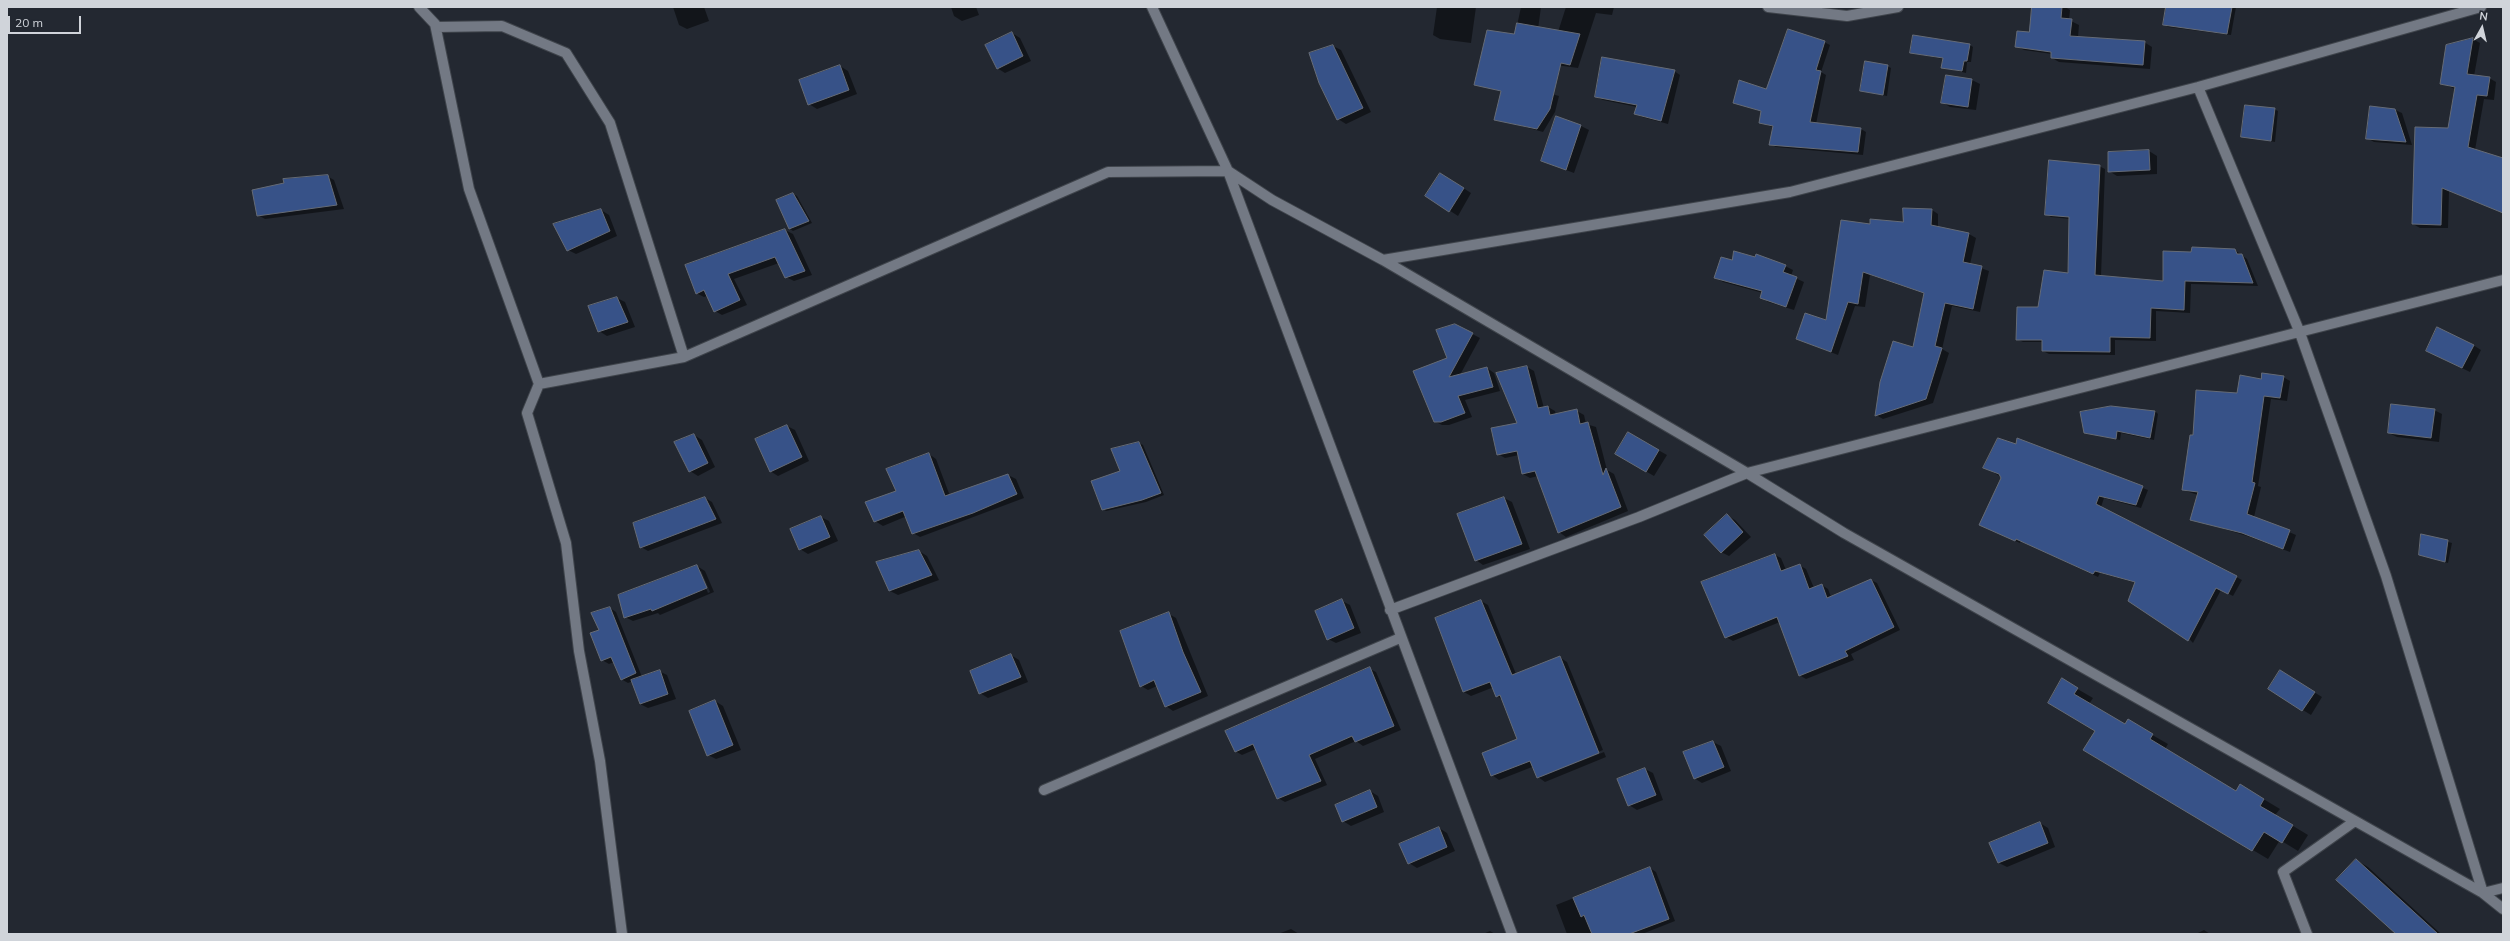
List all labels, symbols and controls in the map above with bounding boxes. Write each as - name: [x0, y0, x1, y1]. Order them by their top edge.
- scale bar: [10, 8, 83, 34]
- north arrow: [2462, 8, 2502, 48]
- text: N: [2479, 9, 2489, 24]
- text: 20 m: [15, 15, 43, 30]

